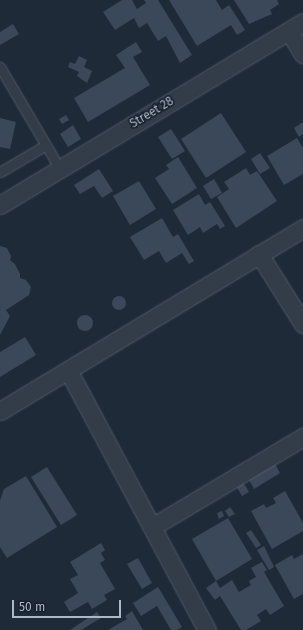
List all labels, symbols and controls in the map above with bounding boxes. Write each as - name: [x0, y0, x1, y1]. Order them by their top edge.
- street label: Street 28: [128, 94, 176, 132]
- scale bar: [14, 592, 123, 618]
- text: 50 m: [19, 600, 45, 614]

